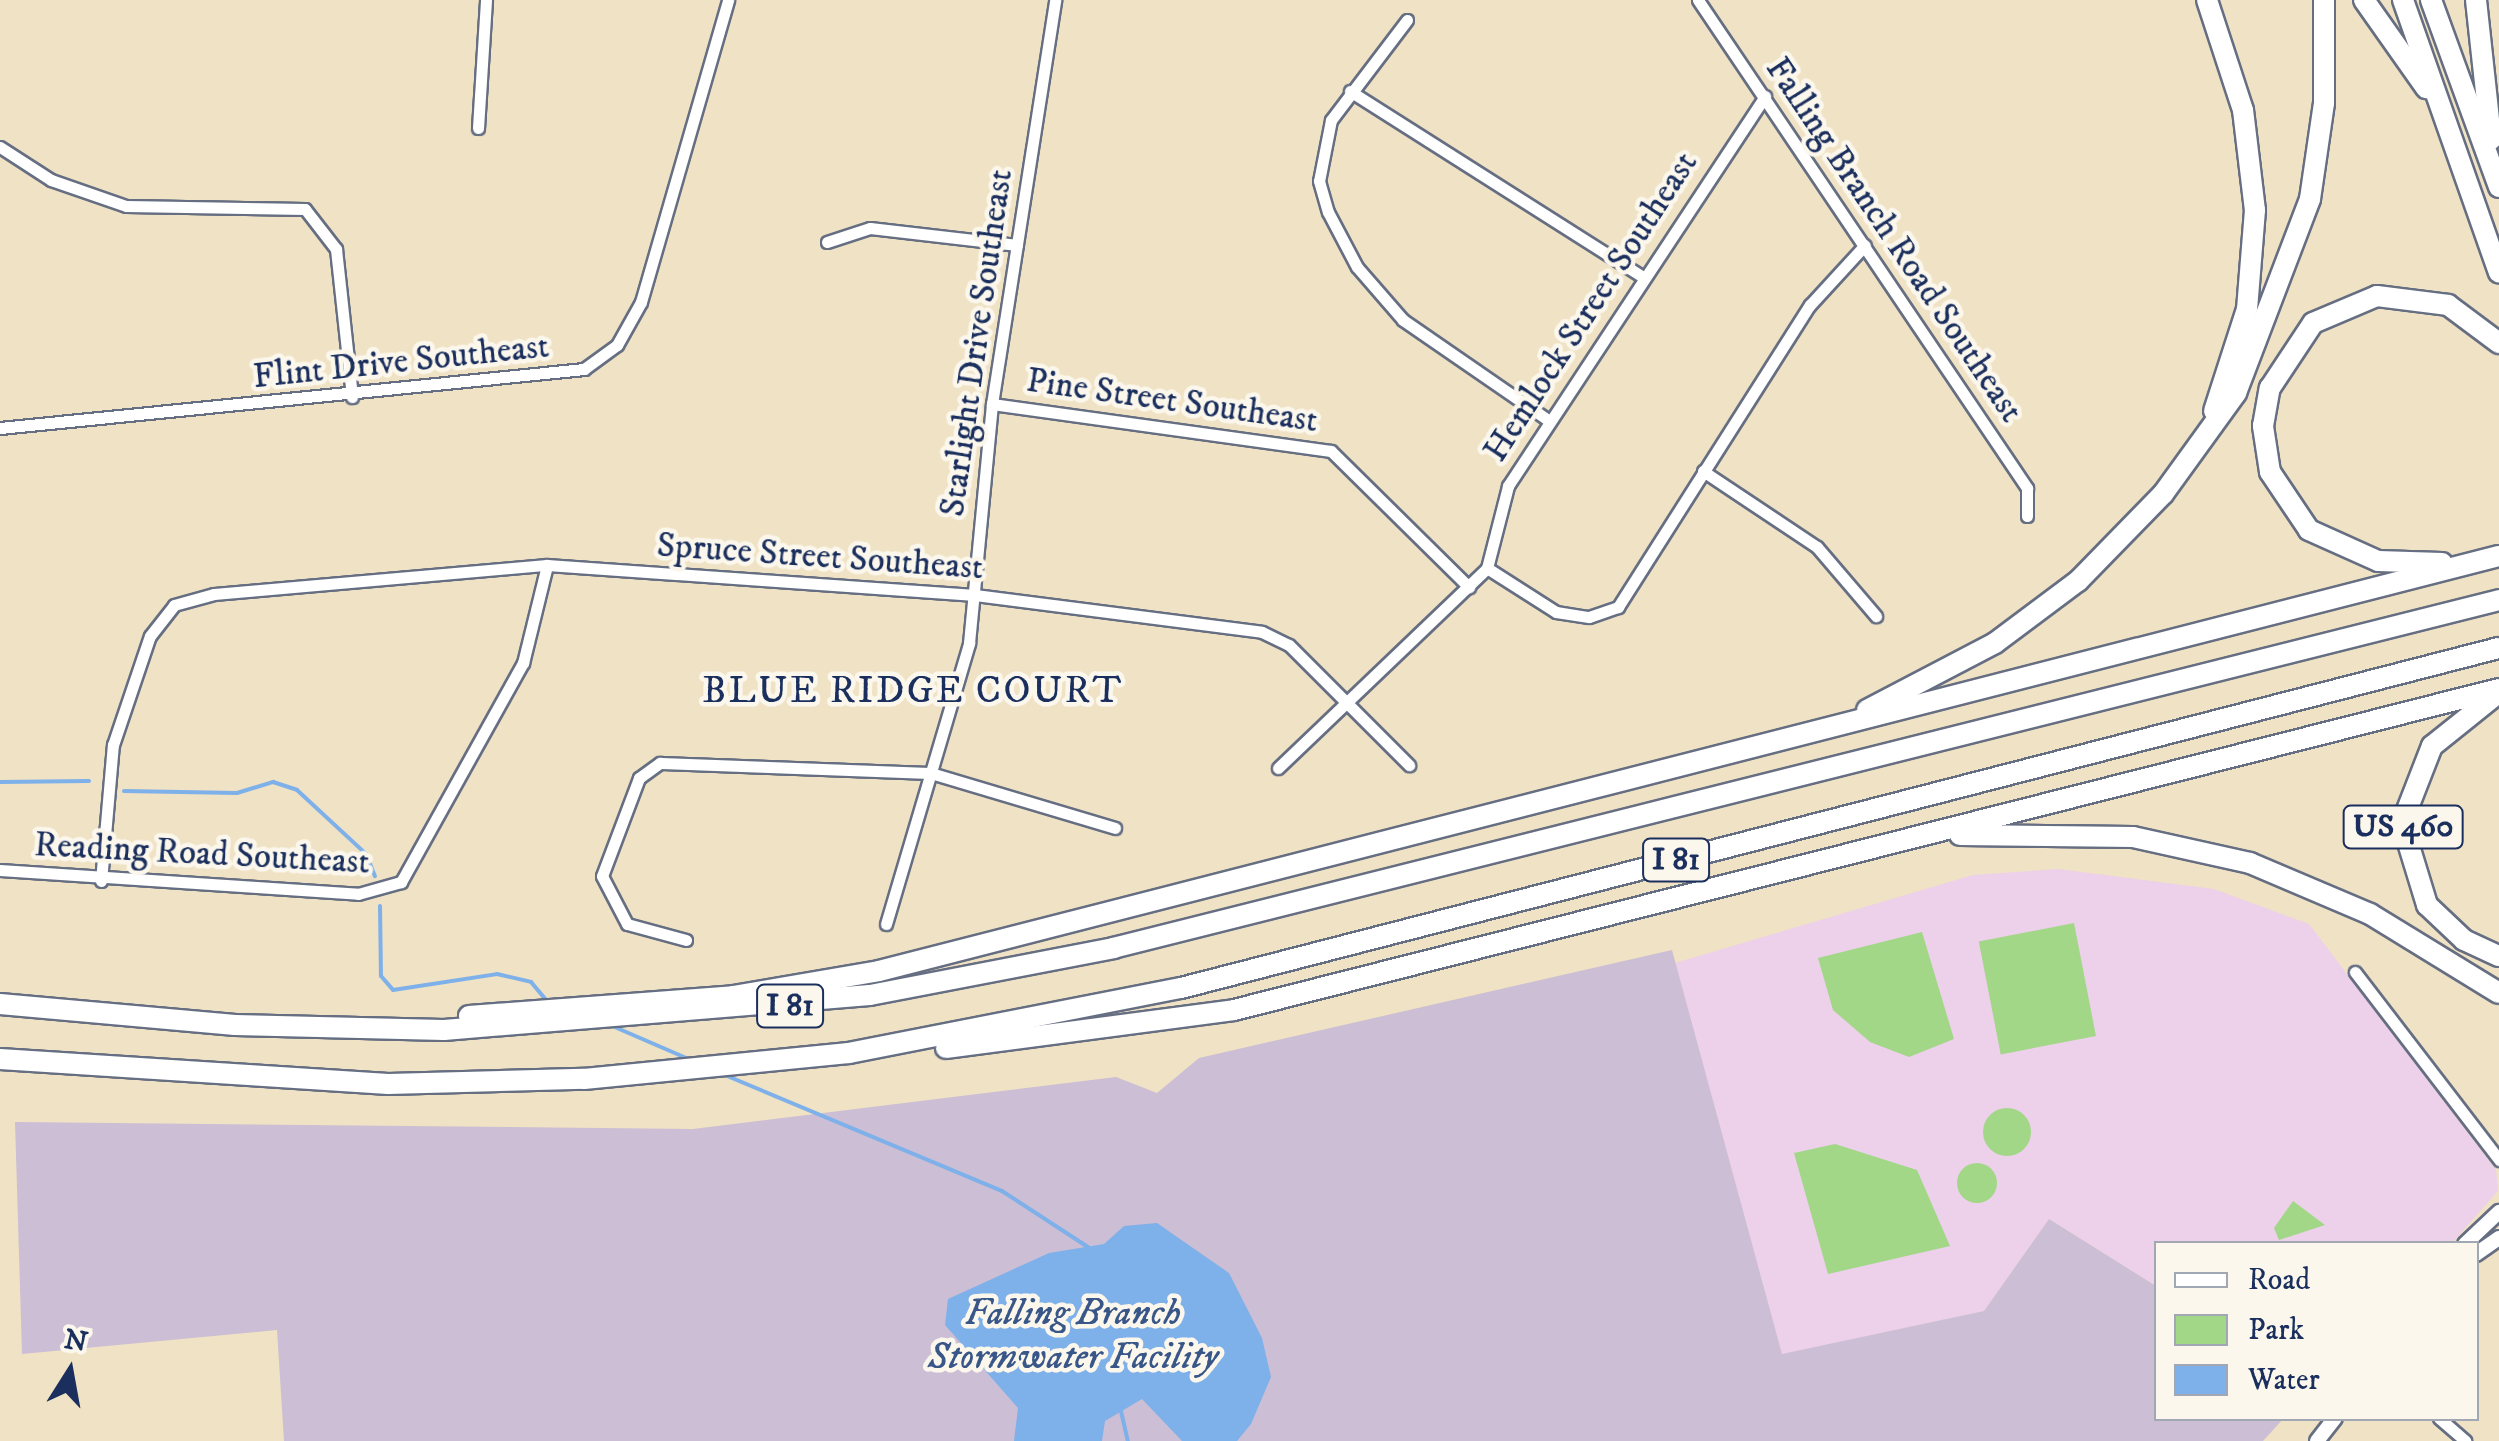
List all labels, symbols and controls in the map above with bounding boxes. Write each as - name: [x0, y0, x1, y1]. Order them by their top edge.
- street label: Falling Branch Road Southeast: [1756, 50, 2032, 430]
- street label: Hemlock Street Southeast: [1475, 144, 1707, 470]
- street label: Starlight Drive Southeast: [932, 167, 1022, 519]
- street label: Flint Drive Southeast: [251, 326, 551, 398]
- street label: Pine Street Southeast: [1024, 360, 1320, 442]
- street label: Spruce Street Southeast: [655, 525, 985, 589]
- district label: BLUE RIDGE COURT: [702, 669, 1124, 715]
- road number: US 460: [2340, 800, 2466, 854]
- street label: Reading Road Southeast: [33, 824, 371, 884]
- road number: I 81: [1641, 833, 1711, 887]
- road number: I 81: [755, 979, 825, 1033]
- legend: [2154, 1241, 2479, 1421]
- text: Road: [2248, 1262, 2310, 1299]
- water label: Falling Branch Stormwater Facility: [928, 1291, 1218, 1380]
- text: Park: [2248, 1312, 2304, 1349]
- north arrow: [20, 1321, 120, 1421]
- text: N: [61, 1322, 90, 1360]
- text: Water: [2248, 1362, 2320, 1399]

